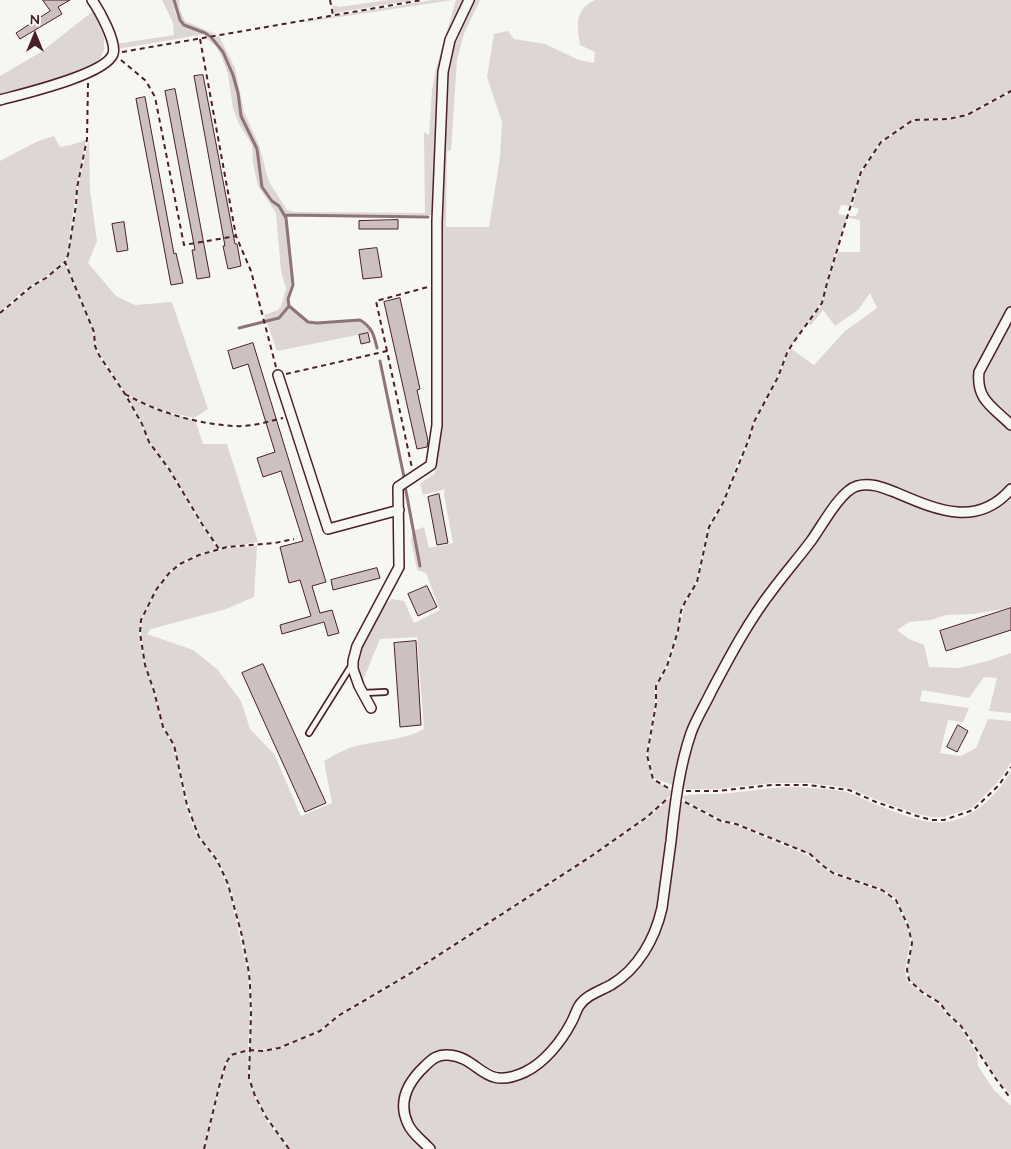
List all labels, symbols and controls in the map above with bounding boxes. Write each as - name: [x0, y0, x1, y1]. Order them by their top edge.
- north arrow: [10, 10, 60, 60]
- text: N: [31, 10, 39, 30]

